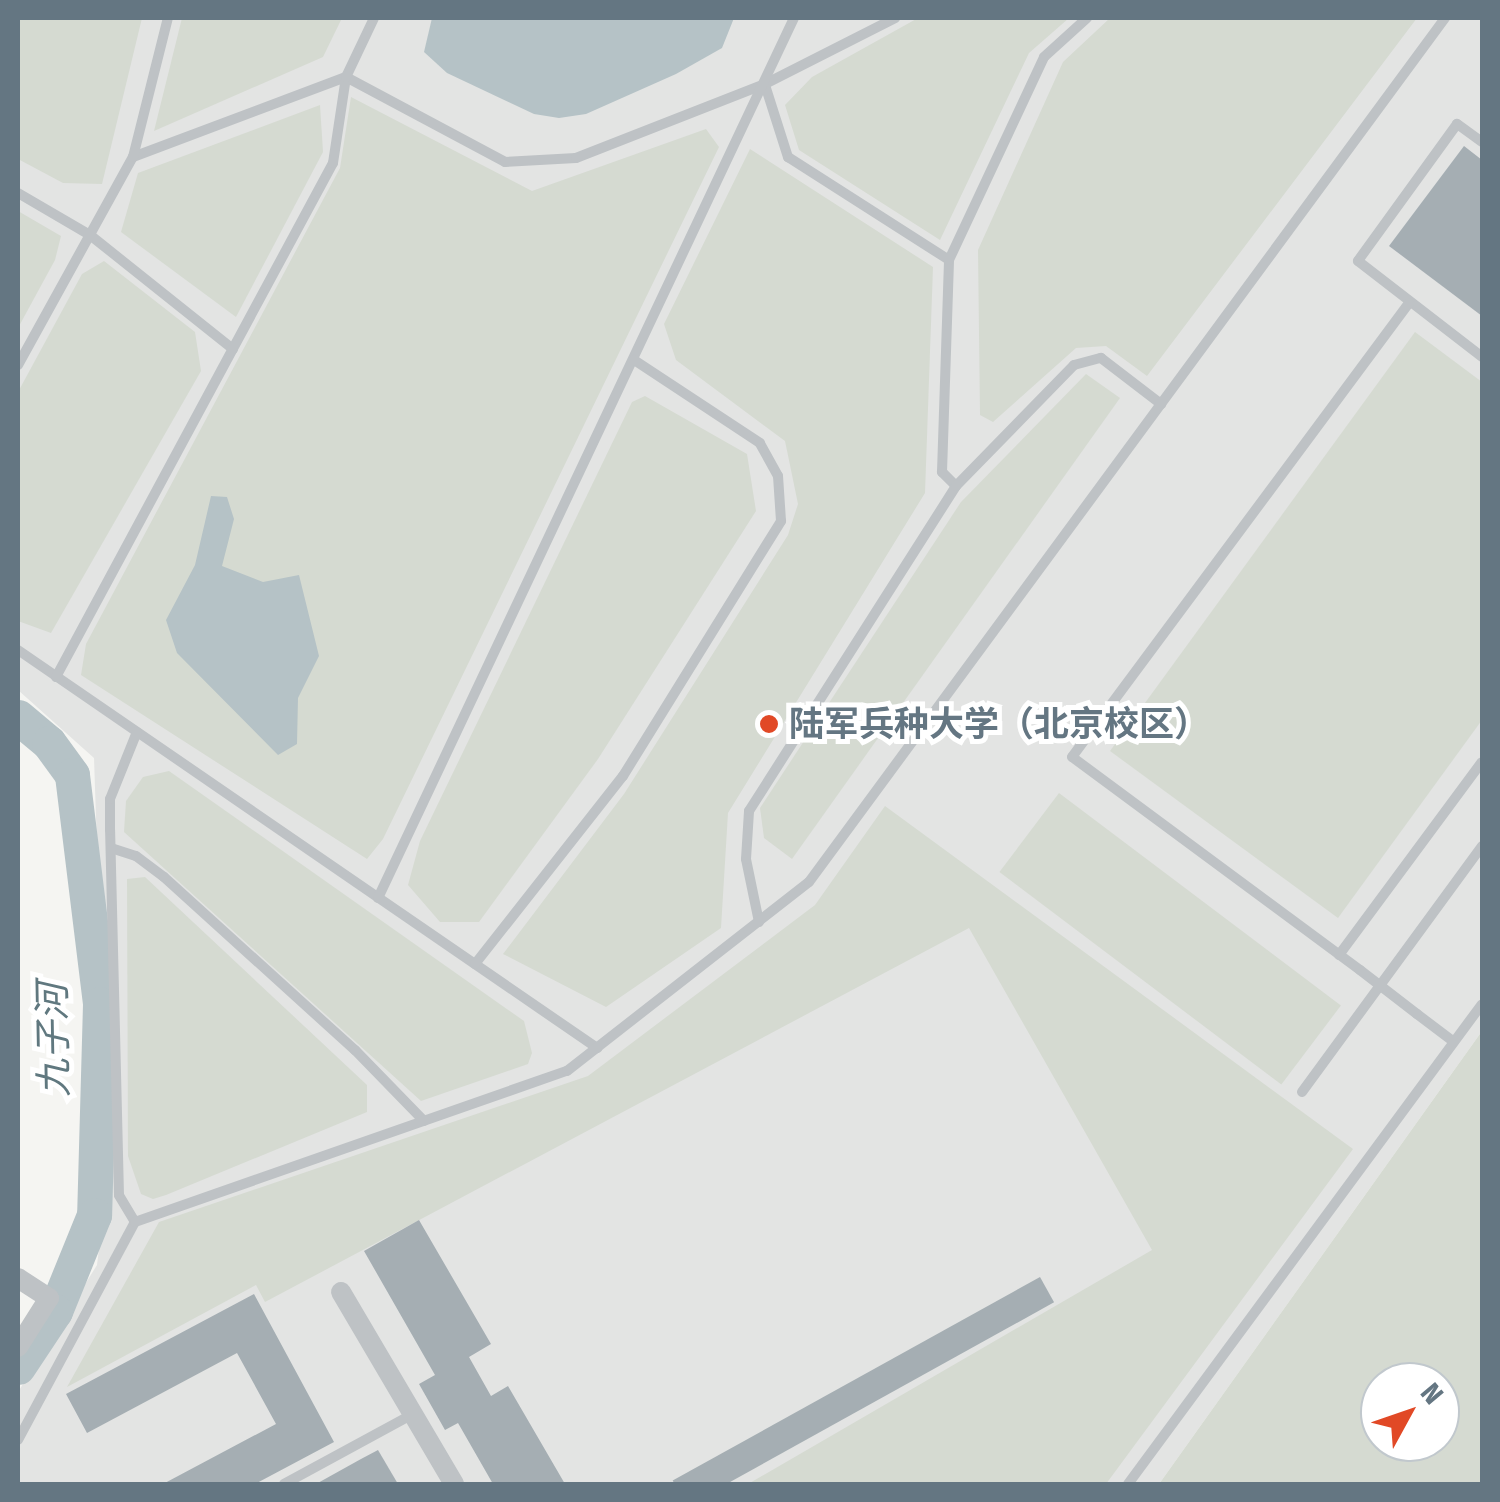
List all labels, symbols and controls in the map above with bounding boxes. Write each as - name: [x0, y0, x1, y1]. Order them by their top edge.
- place label: 陆军兵种大学（北京校区）: [789, 703, 1209, 745]
- marker: 陆军兵种大学（北京校区）: [758, 713, 780, 735]
- water label: 九子河: [30, 983, 78, 1097]
- north arrow: [1360, 1362, 1460, 1462]
- text: N: [1414, 1377, 1450, 1411]

